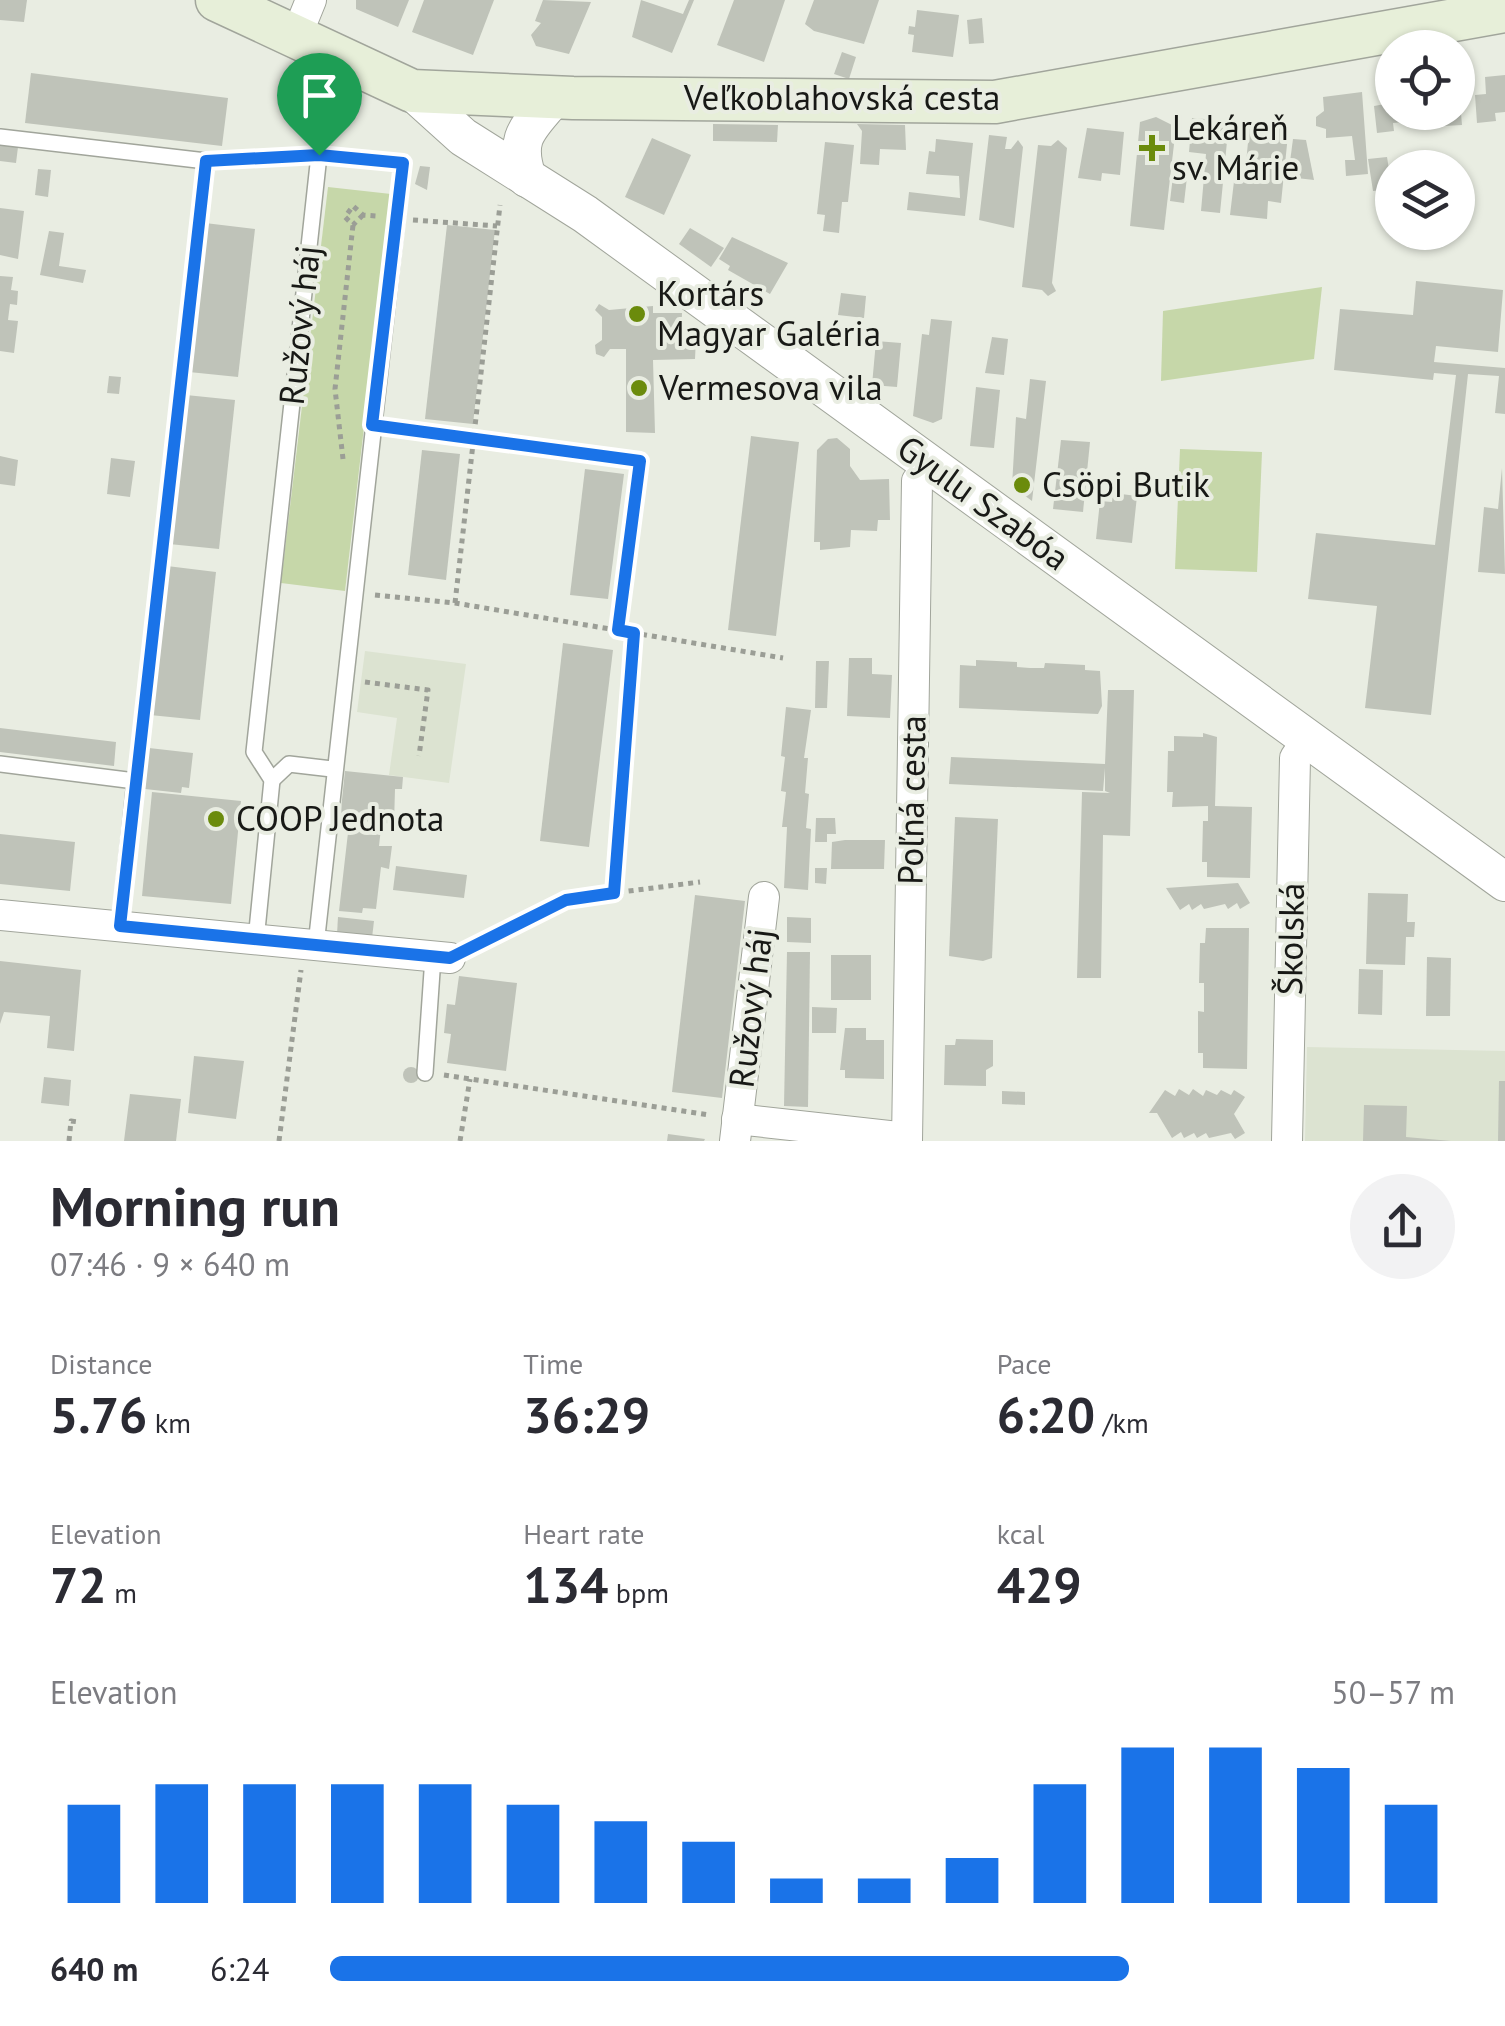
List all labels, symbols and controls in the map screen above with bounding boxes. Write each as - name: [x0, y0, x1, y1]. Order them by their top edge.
- map controls: [1375, 30, 1475, 250]
- button: locate: [1375, 30, 1475, 130]
- pin: [277, 53, 362, 156]
- icon: arrive: [292, 68, 347, 123]
- street label: Veľkoblahovská cesta: [683, 74, 1000, 120]
- place label: Lekáreň sv. Márie: [1172, 104, 1299, 190]
- marker: Lekáreň sv. Márie: [1141, 137, 1163, 159]
- button: layers: [1375, 150, 1475, 250]
- street label: Ružový háj: [268, 243, 330, 407]
- place label: Kortárs Magyar Galéria: [657, 270, 881, 356]
- marker: Kortárs Magyar Galéria: [626, 303, 648, 325]
- place label: Vermesova vila: [658, 364, 883, 410]
- marker: Vermesova vila: [628, 377, 650, 399]
- street label: Gyulu Szabóa: [889, 424, 1079, 580]
- place label: Csöpi Butik: [1042, 461, 1210, 507]
- marker: Csöpi Butik: [1011, 474, 1033, 496]
- street label: Poľná cesta: [887, 715, 935, 885]
- place label: COOP Jednota: [236, 795, 444, 841]
- marker: COOP Jednota: [205, 808, 227, 830]
- street label: Školská: [1266, 882, 1314, 996]
- street label: Ružový háj: [717, 926, 783, 1090]
- text: Morning run: [50, 1170, 340, 1241]
- button: share: [1350, 1174, 1455, 1279]
- text: 07:46 · 9 × 640 m: [50, 1243, 290, 1285]
- text: Distance: [50, 1345, 153, 1382]
- text: Time: [523, 1345, 583, 1382]
- text: Pace: [997, 1345, 1051, 1382]
- text: 5.76: [50, 1382, 147, 1447]
- text: 36:29: [523, 1382, 650, 1447]
- text: 6:20: [997, 1382, 1095, 1447]
- text: km: [147, 1404, 191, 1441]
- text: /km: [1095, 1404, 1149, 1441]
- text: Elevation: [50, 1515, 162, 1552]
- text: Heart rate: [523, 1515, 644, 1552]
- text: kcal: [997, 1515, 1044, 1552]
- text: 72: [50, 1552, 107, 1617]
- text: 134: [523, 1552, 608, 1617]
- text: 429: [997, 1552, 1082, 1617]
- text: m: [107, 1574, 137, 1611]
- text: bpm: [608, 1574, 669, 1611]
- text: Elevation: [50, 1671, 177, 1713]
- text: 50–57 m: [1331, 1671, 1455, 1713]
- text: 640 m: [50, 1948, 138, 1990]
- text: 6:24: [210, 1948, 269, 1990]

